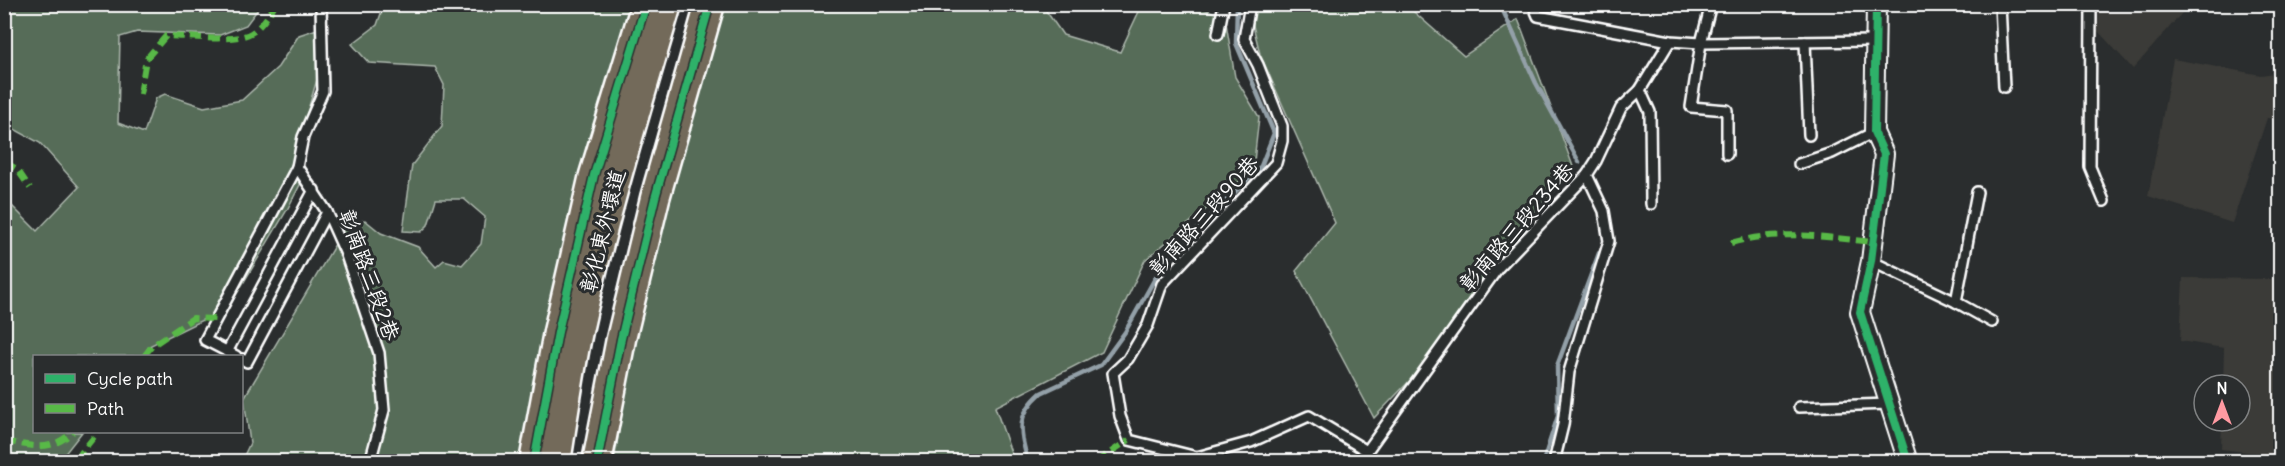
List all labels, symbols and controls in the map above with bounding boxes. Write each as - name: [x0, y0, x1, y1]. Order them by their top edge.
- street label: 彰南路三段90巷: [1143, 150, 1264, 281]
- street label: 彰南路三段234巷: [1453, 157, 1580, 297]
- street label: 彰化東外環道: [574, 166, 631, 295]
- street label: 彰南路三段2巷: [333, 206, 406, 344]
- legend: [33, 355, 243, 433]
- text: Cycle path: [87, 367, 173, 390]
- north arrow: [2192, 373, 2252, 433]
- text: N: [2216, 378, 2228, 398]
- text: Path: [87, 397, 124, 420]

